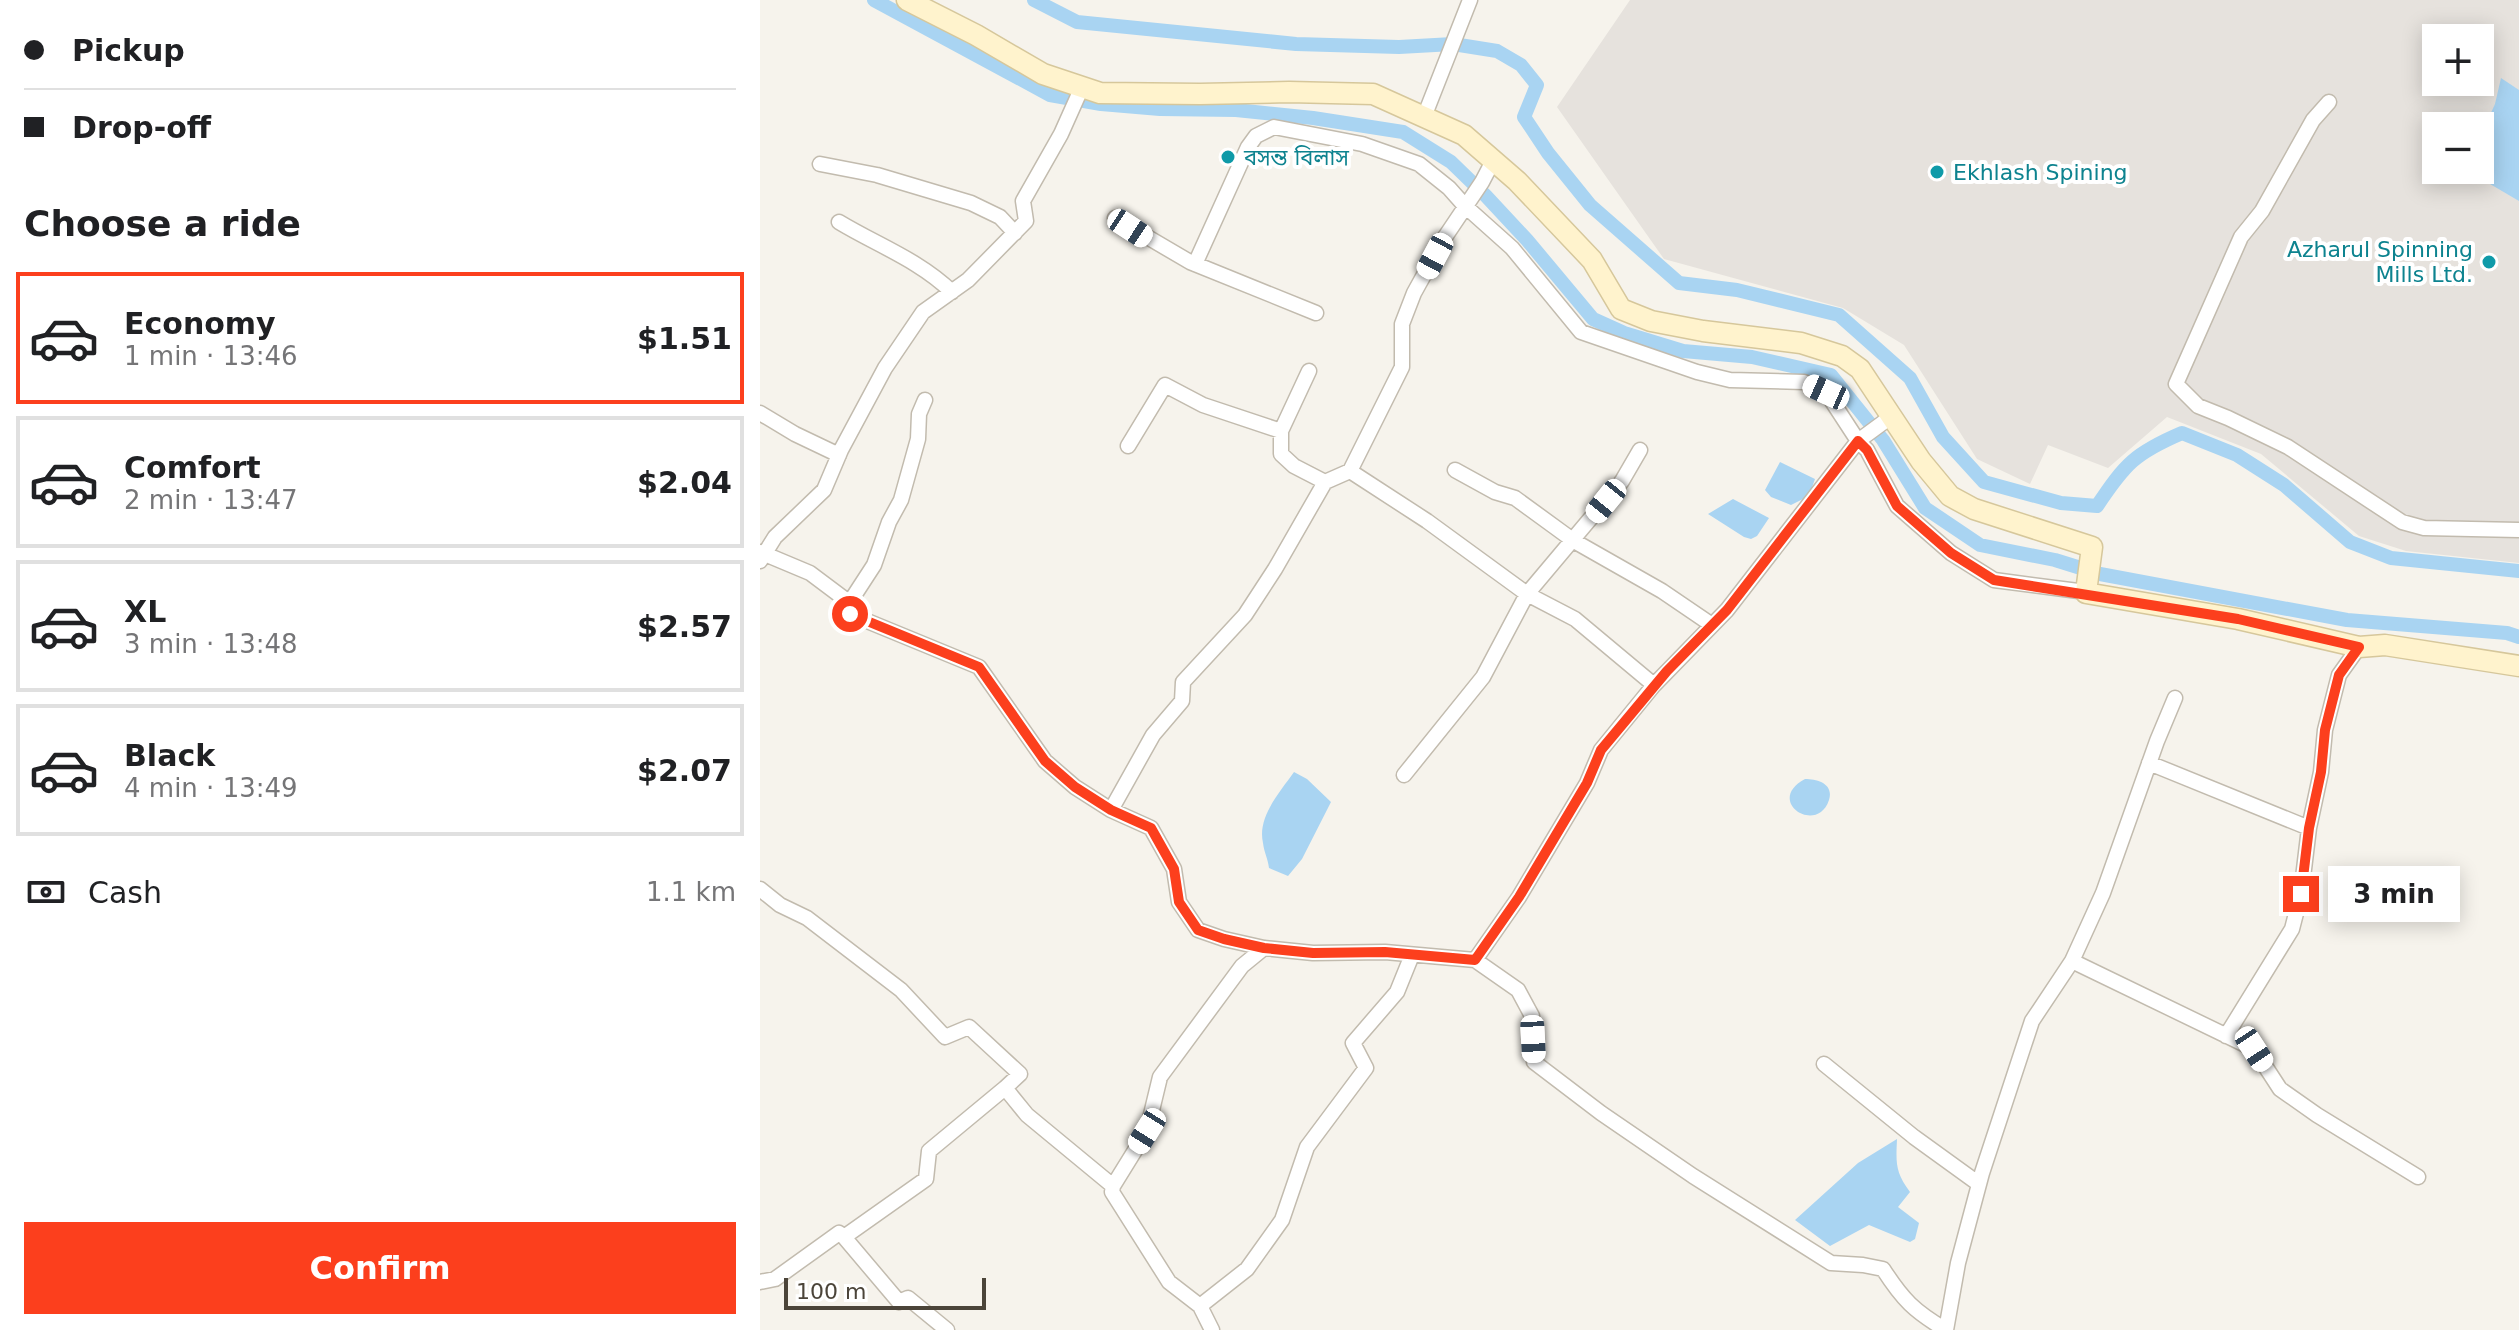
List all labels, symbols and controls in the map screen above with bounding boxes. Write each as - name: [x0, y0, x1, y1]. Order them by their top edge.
- map controls: [2422, 24, 2494, 184]
- button: +: [2422, 24, 2494, 96]
- text: Pickup: [72, 33, 185, 68]
- text: Drop-off: [72, 110, 211, 145]
- button: −: [2422, 112, 2494, 184]
- place label: বসন্ত বিলাস: [1243, 145, 1349, 170]
- marker: বসন্ত বিলাস: [1219, 148, 1237, 166]
- place label: Ekhlash Spining: [1953, 160, 2128, 185]
- marker: Ekhlash Spining: [1928, 163, 1946, 181]
- text: Choose a ride: [24, 203, 301, 244]
- car: [1103, 205, 1157, 251]
- car: [1413, 229, 1457, 283]
- place label: Azharul Spinning Mills Ltd.: [2287, 237, 2473, 287]
- marker: Azharul Spinning Mills Ltd.: [2480, 253, 2498, 271]
- icon: car: [28, 302, 100, 374]
- text: Economy: [124, 306, 276, 341]
- text: $1.51: [637, 321, 732, 356]
- text: 1 min · 13:46: [124, 341, 298, 371]
- car: [1799, 371, 1853, 413]
- icon: car: [28, 446, 100, 518]
- text: Comfort: [124, 450, 261, 485]
- text: $2.04: [637, 465, 732, 500]
- car: [1582, 475, 1630, 527]
- text: 2 min · 13:47: [124, 485, 298, 515]
- icon: car: [28, 590, 100, 662]
- text: XL: [124, 594, 166, 629]
- route start: [832, 596, 868, 632]
- text: $2.57: [637, 609, 732, 644]
- text: 3 min · 13:48: [124, 629, 298, 659]
- icon: car: [28, 734, 100, 806]
- text: Black: [124, 738, 215, 773]
- text: $2.07: [637, 753, 732, 788]
- text: 4 min · 13:49: [124, 773, 298, 803]
- callout: 3 min: [2329, 866, 2461, 922]
- icon: cash: [24, 870, 68, 914]
- text: Cash: [88, 875, 162, 910]
- route end: [2283, 876, 2319, 912]
- text: 1.1 km: [646, 877, 736, 907]
- text: 3 min: [2353, 879, 2435, 909]
- car: [1520, 1014, 1546, 1064]
- car: [2231, 1022, 2277, 1076]
- car: [1124, 1104, 1170, 1158]
- button: Confirm: [24, 1222, 736, 1314]
- scale bar: [784, 1274, 986, 1310]
- text: 100 m: [796, 1279, 866, 1304]

